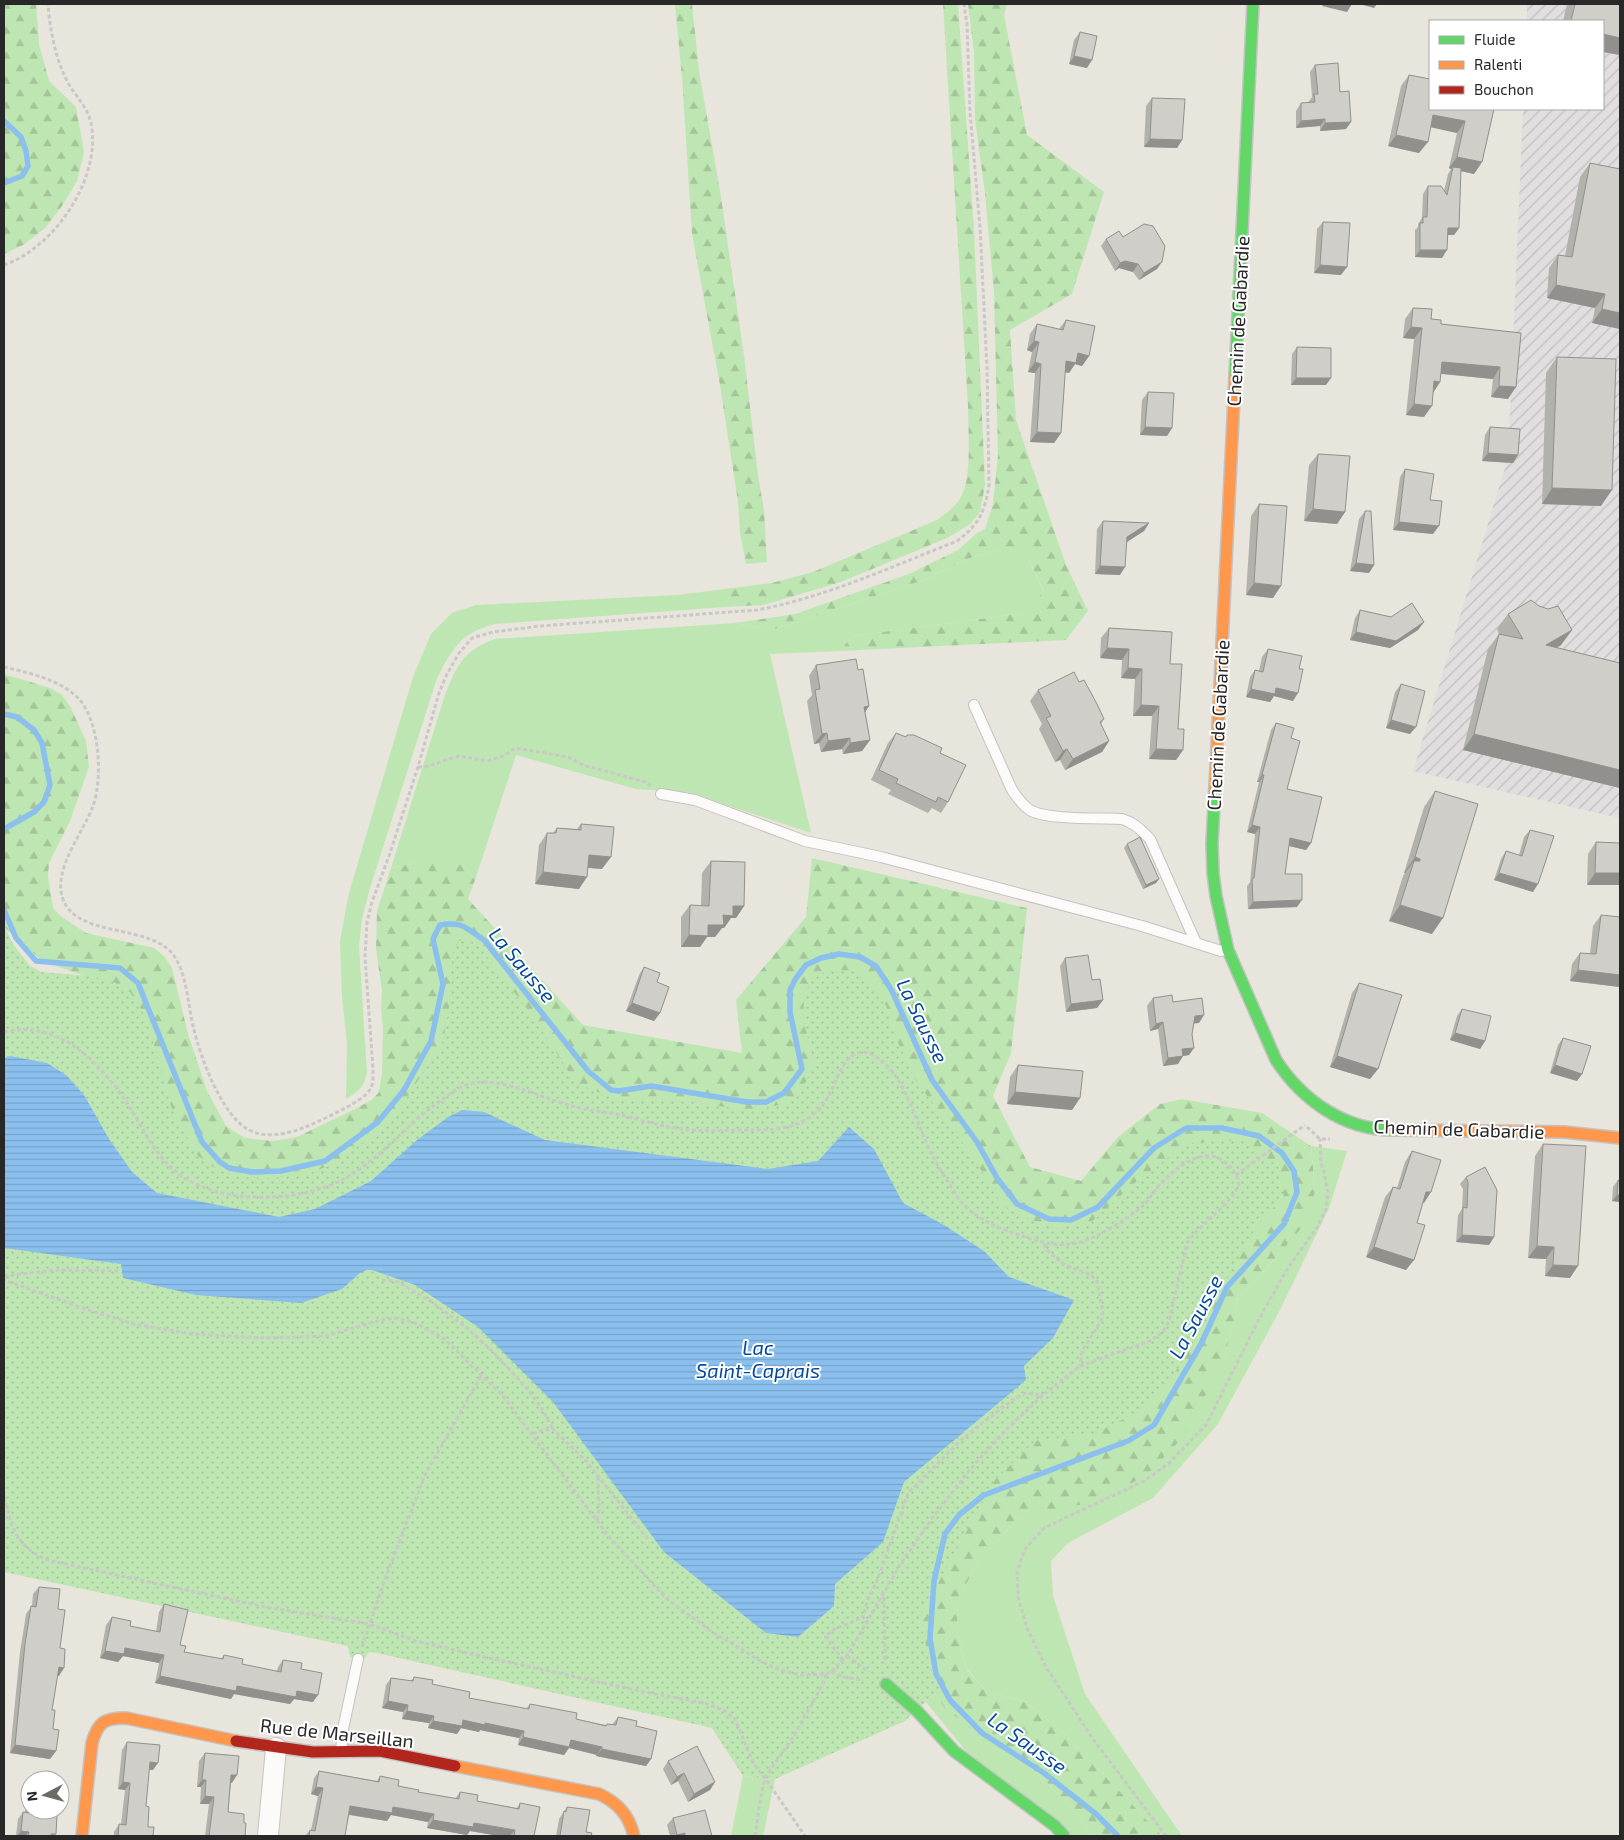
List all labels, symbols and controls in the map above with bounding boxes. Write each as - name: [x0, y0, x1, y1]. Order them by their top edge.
- legend: [1429, 20, 1604, 110]
- text: Fluide: [1474, 30, 1515, 48]
- text: Ralenti: [1474, 55, 1522, 73]
- text: Bouchon: [1474, 80, 1534, 98]
- street label: Chemin de Gabardie: [1222, 235, 1253, 407]
- street label: Chemin de Gabardie: [1202, 639, 1233, 811]
- water label: La Sausse: [484, 922, 561, 1007]
- water label: La Sausse: [892, 974, 954, 1067]
- street label: Chemin de Gabardie: [1373, 1114, 1545, 1143]
- water label: La Sausse: [1163, 1270, 1227, 1362]
- water label: Lac Saint-Caprais: [696, 1335, 820, 1382]
- water label: La Sausse: [983, 1706, 1072, 1778]
- street label: Rue de Marseillan: [259, 1713, 415, 1752]
- north arrow: [20, 1770, 70, 1820]
- text: N: [23, 1790, 41, 1802]

